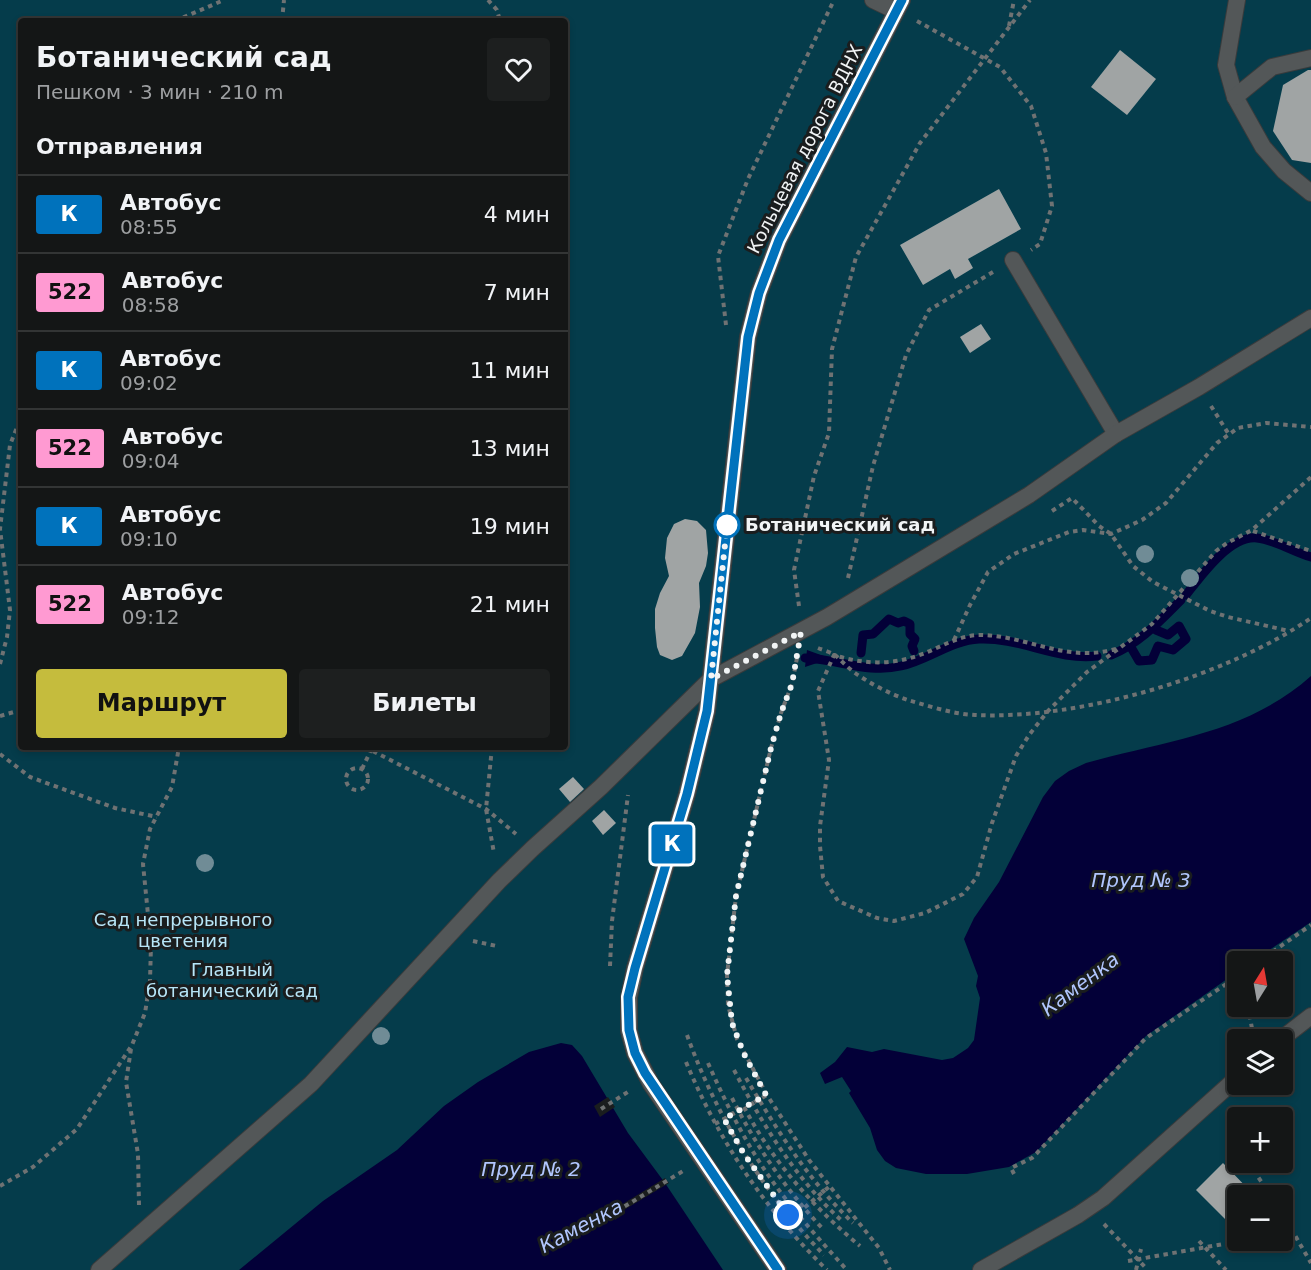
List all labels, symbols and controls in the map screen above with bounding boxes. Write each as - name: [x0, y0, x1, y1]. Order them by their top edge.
- button: heart: [487, 38, 550, 101]
- text: Ботанический сад: [36, 41, 332, 74]
- street label: Кольцевая дорога ВДНХ: [743, 41, 867, 257]
- text: Пешком · 3 мин · 210 m: [36, 80, 283, 104]
- text: Отправления: [36, 134, 203, 159]
- text: Автобус: [120, 190, 222, 215]
- text: К: [60, 202, 78, 226]
- text: 4 мин: [484, 202, 550, 227]
- text: 08:55: [120, 215, 178, 239]
- text: Автобус: [122, 268, 223, 293]
- text: 522: [48, 280, 92, 304]
- text: 7 мин: [484, 280, 550, 305]
- text: 08:58: [122, 293, 179, 317]
- text: Автобус: [120, 346, 222, 371]
- text: К: [60, 358, 78, 382]
- text: 11 мин: [470, 358, 550, 383]
- text: 09:02: [120, 371, 178, 395]
- text: Автобус: [122, 424, 223, 449]
- text: 522: [48, 436, 92, 460]
- text: 13 мин: [470, 436, 550, 461]
- text: 09:04: [122, 449, 179, 473]
- text: Автобус: [120, 502, 222, 527]
- marker: Ботанический сад: [714, 512, 740, 538]
- text: К: [60, 514, 78, 538]
- text: 19 мин: [470, 514, 550, 539]
- place label: Ботанический сад: [745, 514, 935, 535]
- text: 09:10: [120, 527, 178, 551]
- text: Автобус: [122, 580, 223, 605]
- text: 522: [48, 592, 92, 616]
- text: 21 мин: [470, 592, 550, 617]
- text: 09:12: [122, 605, 179, 629]
- button: Маршрут: [36, 669, 287, 738]
- button: Билеты: [299, 669, 550, 738]
- line badge: К: [652, 824, 692, 864]
- text: К: [663, 832, 681, 856]
- water label: Пруд № 3: [1091, 868, 1191, 892]
- park label: Сад непрерывного цветения: [94, 909, 272, 951]
- water label: Каменка: [1036, 947, 1124, 1021]
- north arrow: [1227, 951, 1293, 1017]
- map controls: [1227, 951, 1293, 1251]
- park label: Главный ботанический сад: [146, 959, 318, 1001]
- button: layers: [1227, 1029, 1293, 1095]
- button: +: [1227, 1107, 1293, 1173]
- water label: Пруд № 2: [481, 1157, 581, 1181]
- button: −: [1227, 1185, 1293, 1251]
- water label: Каменка: [535, 1194, 627, 1258]
- your location: [773, 1200, 803, 1230]

